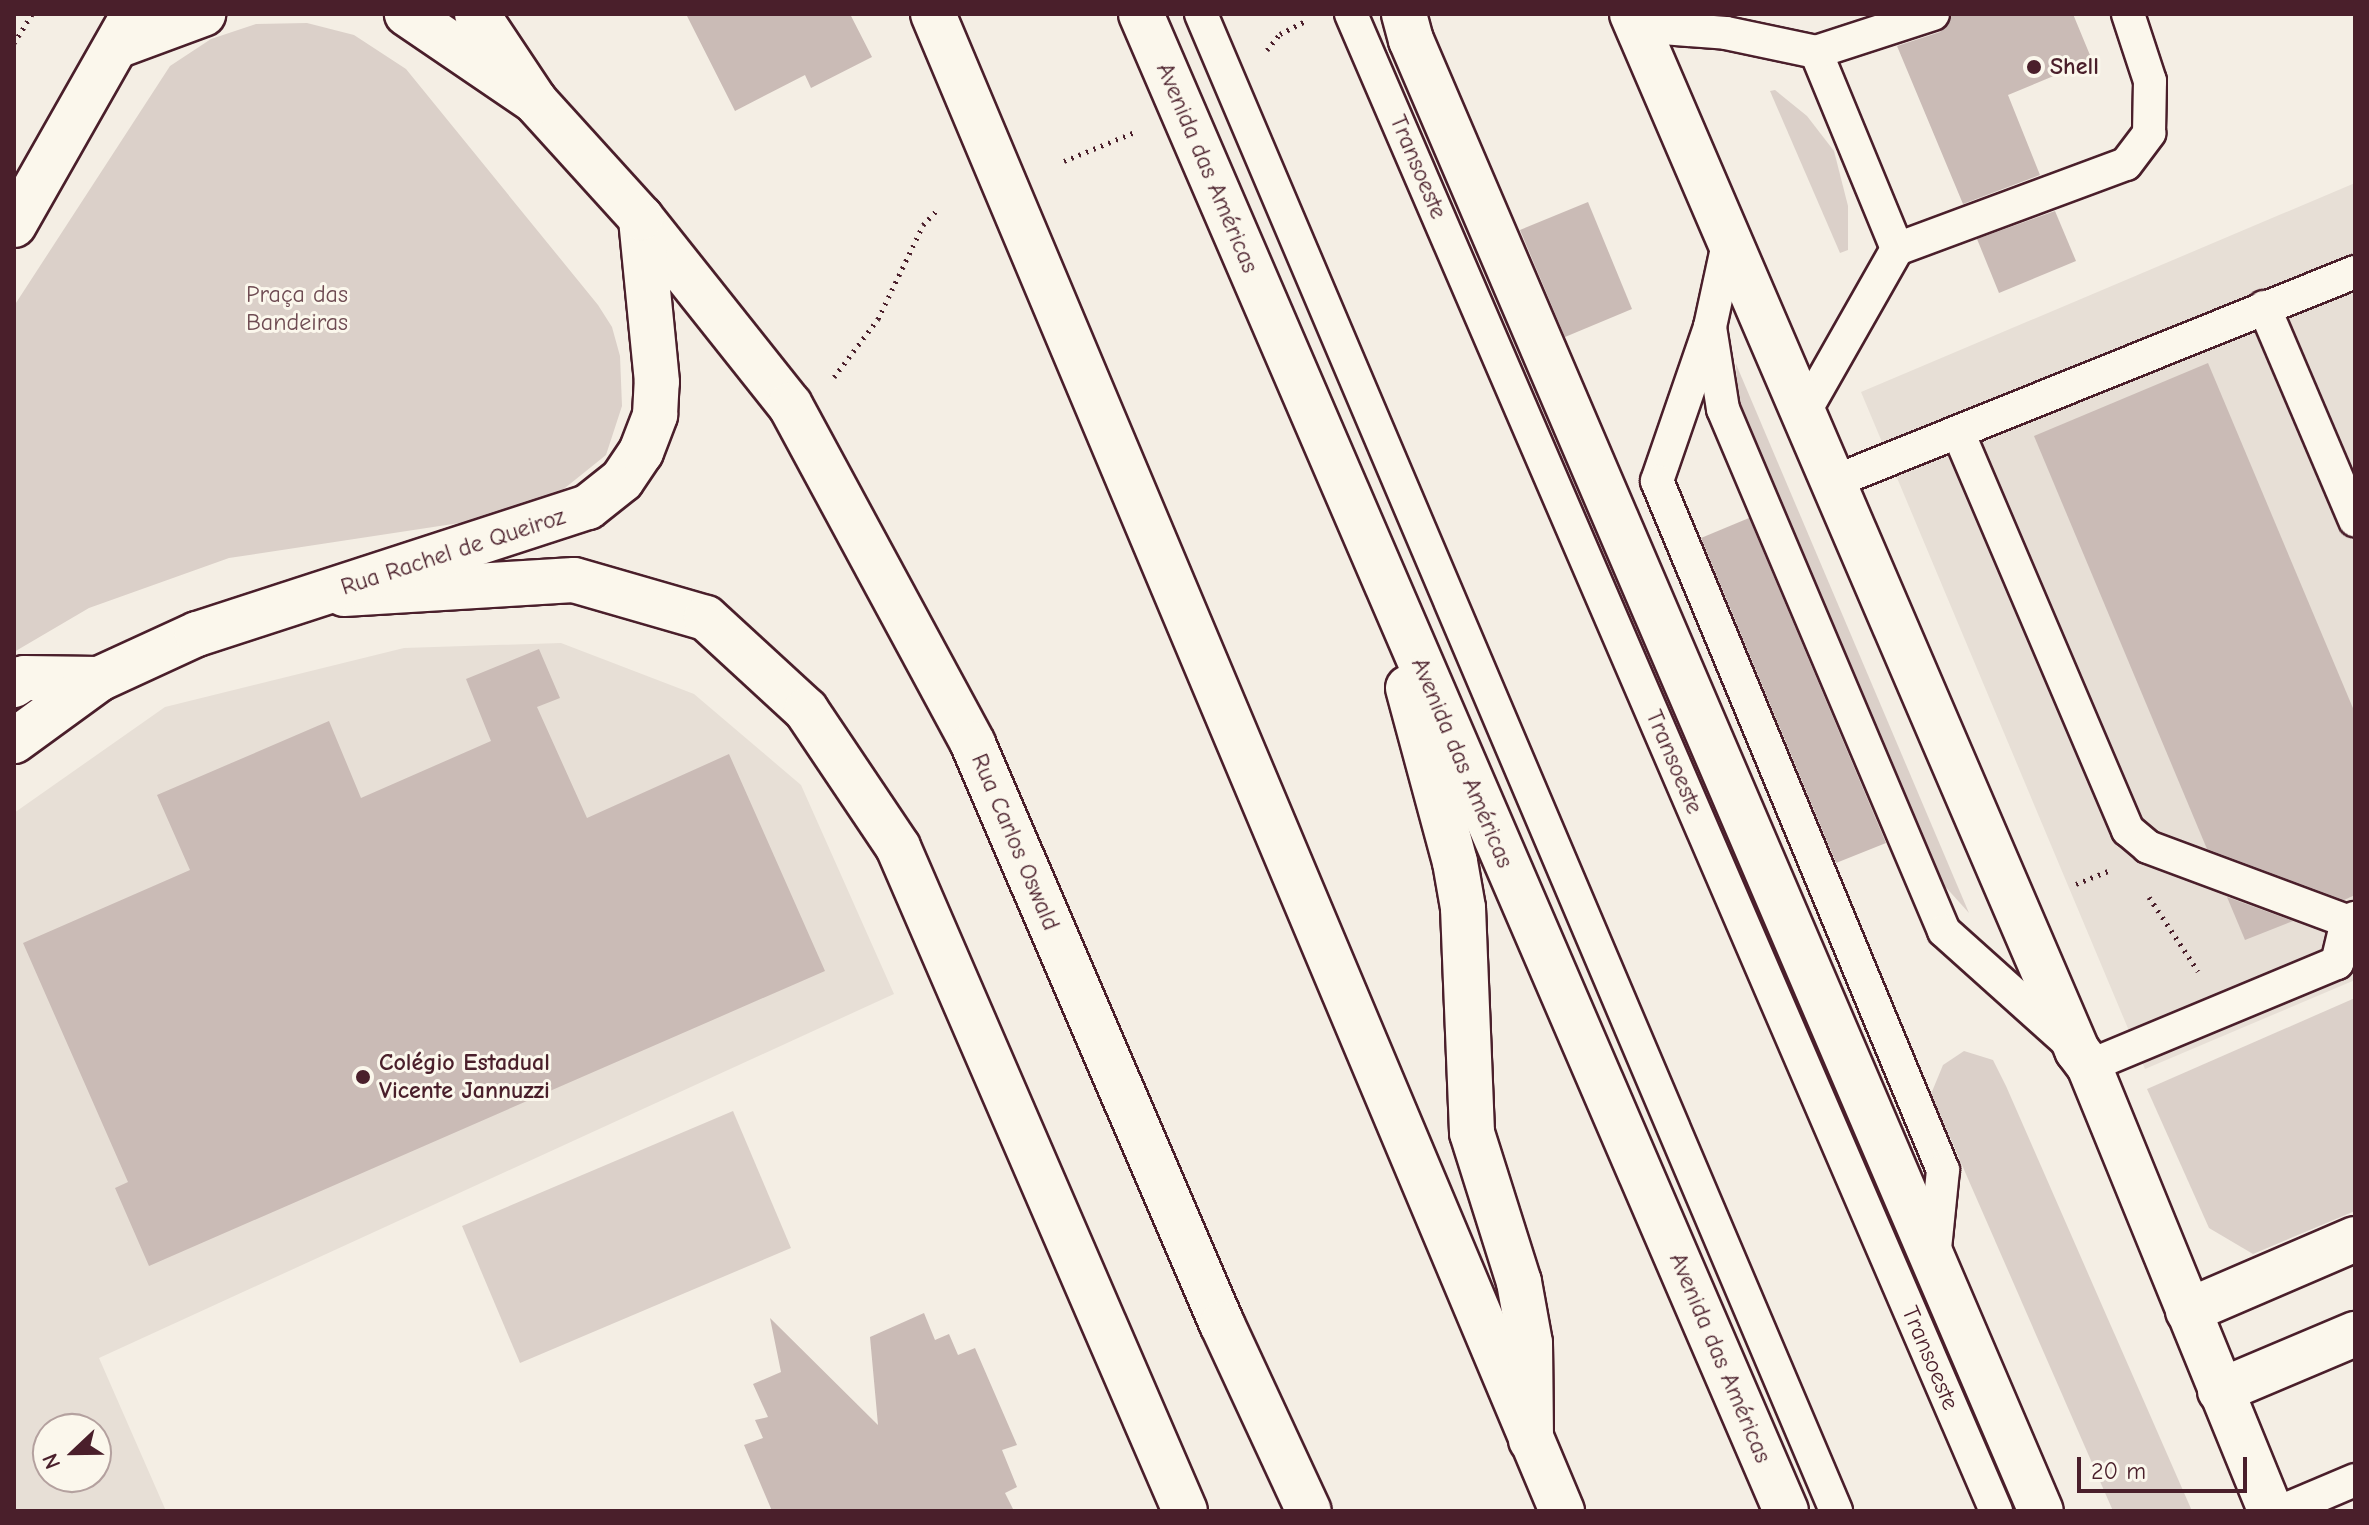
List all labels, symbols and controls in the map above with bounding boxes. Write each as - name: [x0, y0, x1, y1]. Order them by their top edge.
- place label: Shell: [2050, 53, 2099, 81]
- marker: Shell: [2025, 58, 2043, 76]
- street label: Avenida das Américas: [1150, 59, 1264, 277]
- street label: Transoeste: [1383, 111, 1453, 223]
- park label: Praça das Bandeiras: [246, 281, 348, 337]
- street label: Rua Rachel de Queiroz: [337, 502, 569, 602]
- street label: Avenida das Américas: [1405, 654, 1519, 872]
- street label: Transoeste: [1639, 706, 1709, 818]
- street label: Rua Carlos Oswald: [965, 749, 1065, 935]
- place label: Colégio Estadual Vicente Jannuzzi: [379, 1049, 550, 1105]
- marker: Colégio Estadual Vicente Jannuzzi: [354, 1068, 372, 1086]
- street label: Avenida das Américas: [1663, 1249, 1777, 1467]
- street label: Transoeste: [1895, 1302, 1965, 1414]
- north arrow: [32, 1413, 112, 1493]
- scale bar: [2081, 1441, 2251, 1491]
- text: N: [37, 1450, 66, 1473]
- text: 20 m: [2091, 1457, 2146, 1485]

